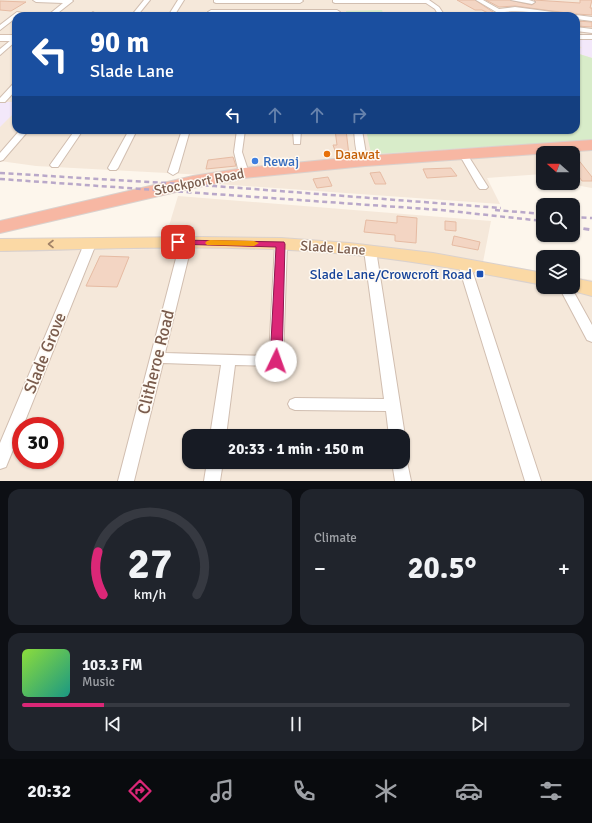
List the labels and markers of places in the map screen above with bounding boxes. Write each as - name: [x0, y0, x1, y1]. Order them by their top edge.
- place label: Daawat: [335, 146, 380, 163]
- marker: Daawat: [322, 149, 332, 159]
- place label: Rewaj: [263, 153, 299, 170]
- marker: Rewaj: [250, 156, 260, 166]
- pin: [161, 225, 195, 259]
- place label: Slade Lane/Crowcroft Road: [310, 266, 472, 283]
- marker: Slade Lane/Crowcroft Road: [475, 269, 485, 279]

